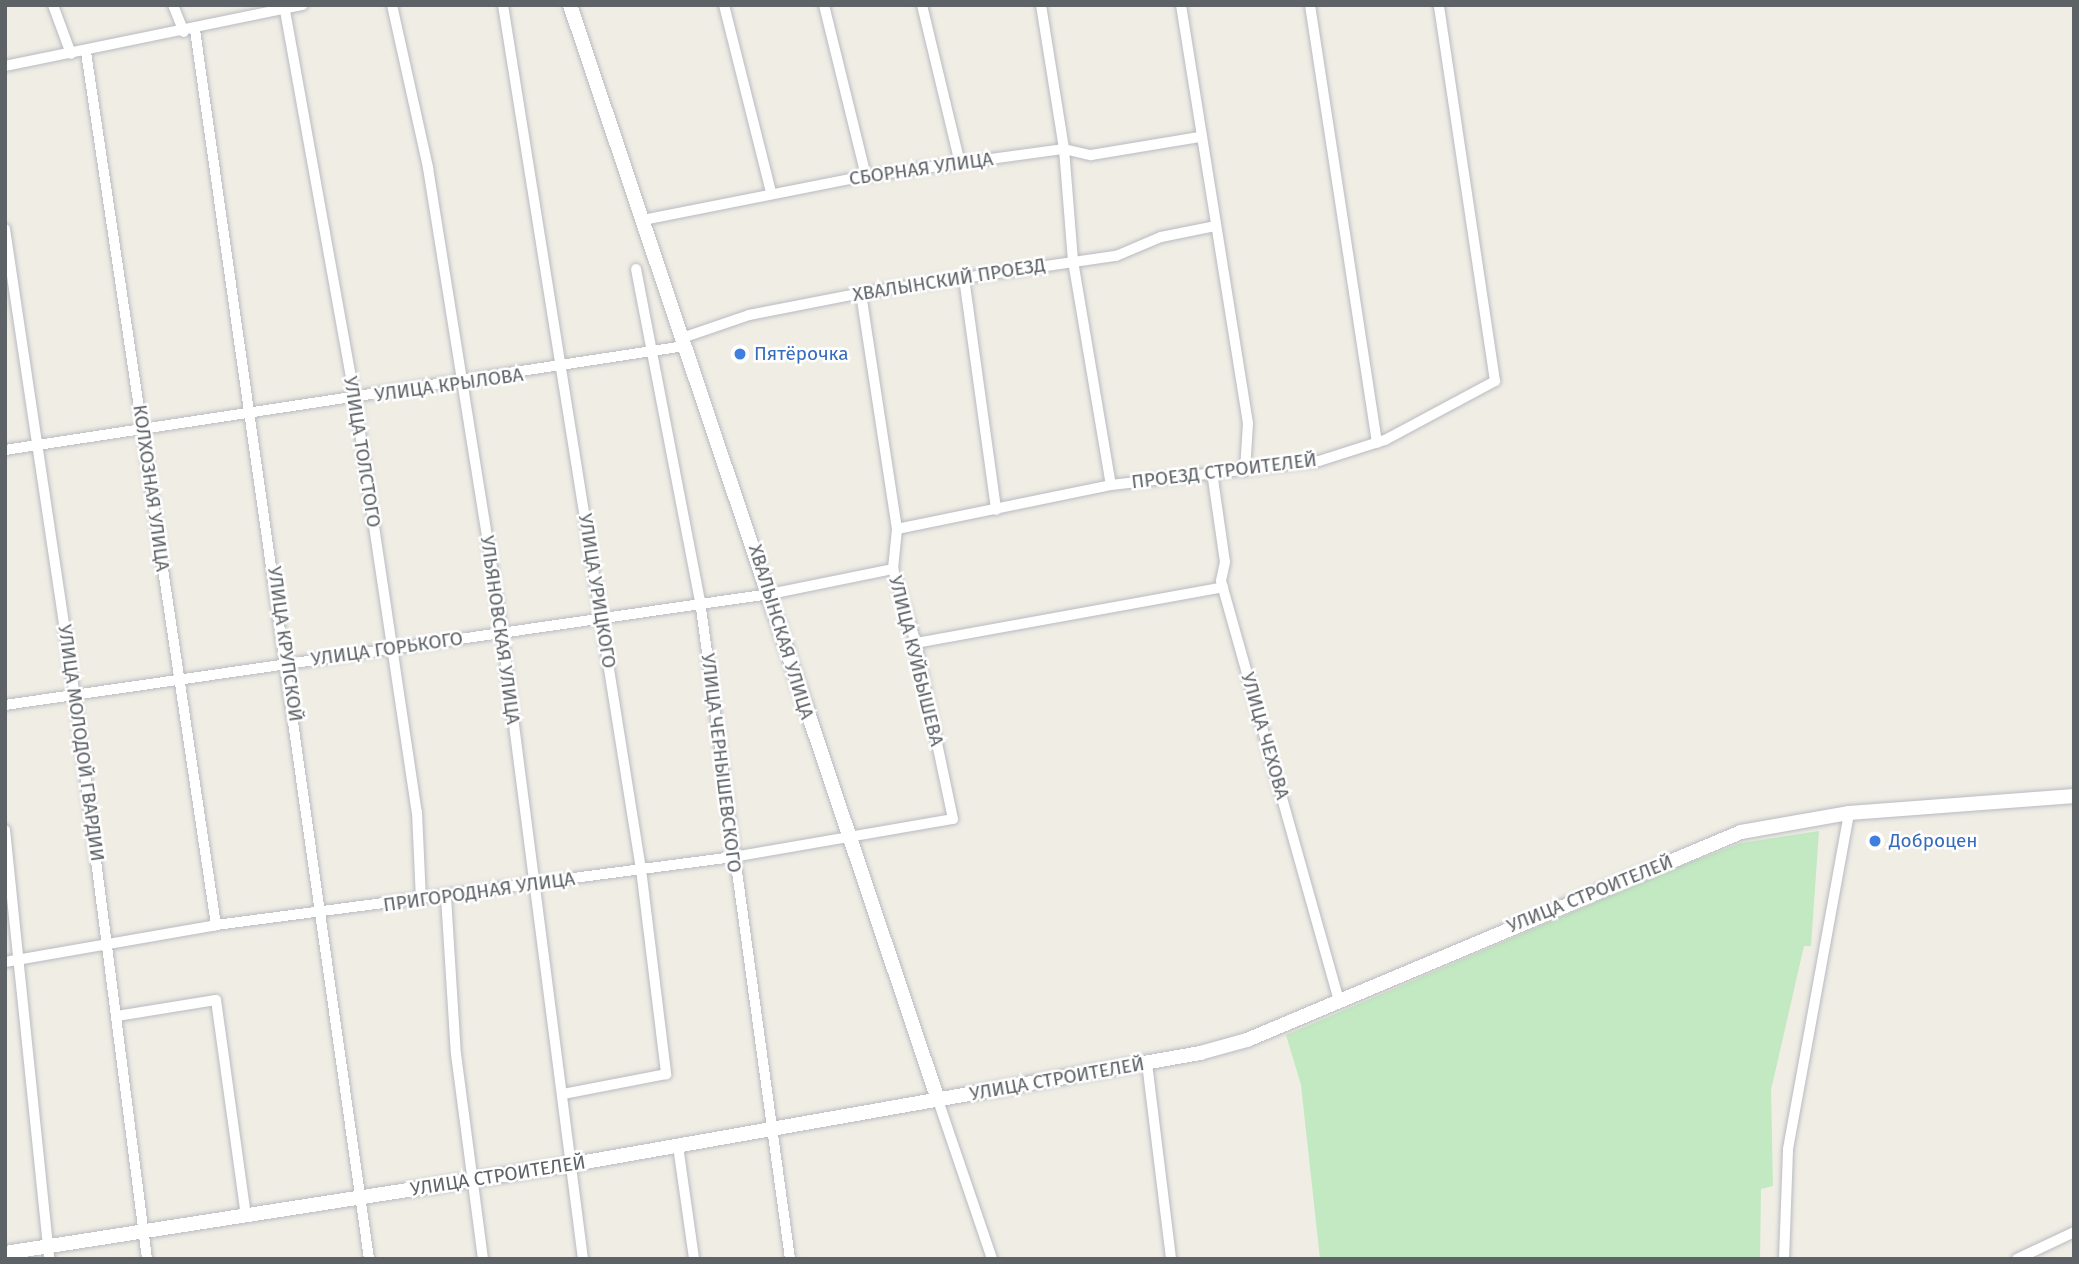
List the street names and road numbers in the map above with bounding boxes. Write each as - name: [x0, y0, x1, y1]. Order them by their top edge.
- street label: СБОРНАЯ УЛИЦА: [848, 148, 994, 190]
- street label: ХВАЛЫНСКИЙ ПРОЕЗД: [851, 254, 1047, 306]
- street label: УЛИЦА КРЫЛОВА: [373, 363, 525, 407]
- street label: УЛИЦА ТОЛСТОГО: [339, 375, 385, 529]
- street label: КОЛХОЗНАЯ УЛИЦА: [128, 403, 174, 573]
- street label: ПРОЕЗД СТРОИТЕЛЕЙ: [1130, 448, 1318, 494]
- street label: УЛИЦА УРИЦКОГО: [573, 512, 621, 670]
- street label: УЛЬЯНОВСКАЯ УЛИЦА: [475, 534, 525, 726]
- street label: ХВАЛЫНСКАЯ УЛИЦА: [744, 542, 818, 722]
- street label: УЛИЦА КРУПСКОЙ: [263, 565, 307, 723]
- street label: УЛИЦА КУЙБЫШЕВА: [884, 573, 948, 749]
- street label: УЛИЦА МОЛОДОЙ ГВАРДИИ: [53, 623, 109, 863]
- street label: УЛИЦА ГОРЬКОГО: [310, 627, 464, 671]
- street label: УЛИЦА ЧЕРНЫШЕВСКОГО: [696, 652, 746, 874]
- street label: УЛИЦА ЧЕХОВА: [1236, 670, 1294, 802]
- street label: УЛИЦА СТРОИТЕЛЕЙ: [1504, 850, 1676, 938]
- street label: ПРИГОРОДНАЯ УЛИЦА: [382, 867, 576, 917]
- street label: УЛИЦА СТРОИТЕЛЕЙ: [968, 1052, 1146, 1106]
- street label: УЛИЦА СТРОИТЕЛЕЙ: [409, 1151, 587, 1201]

